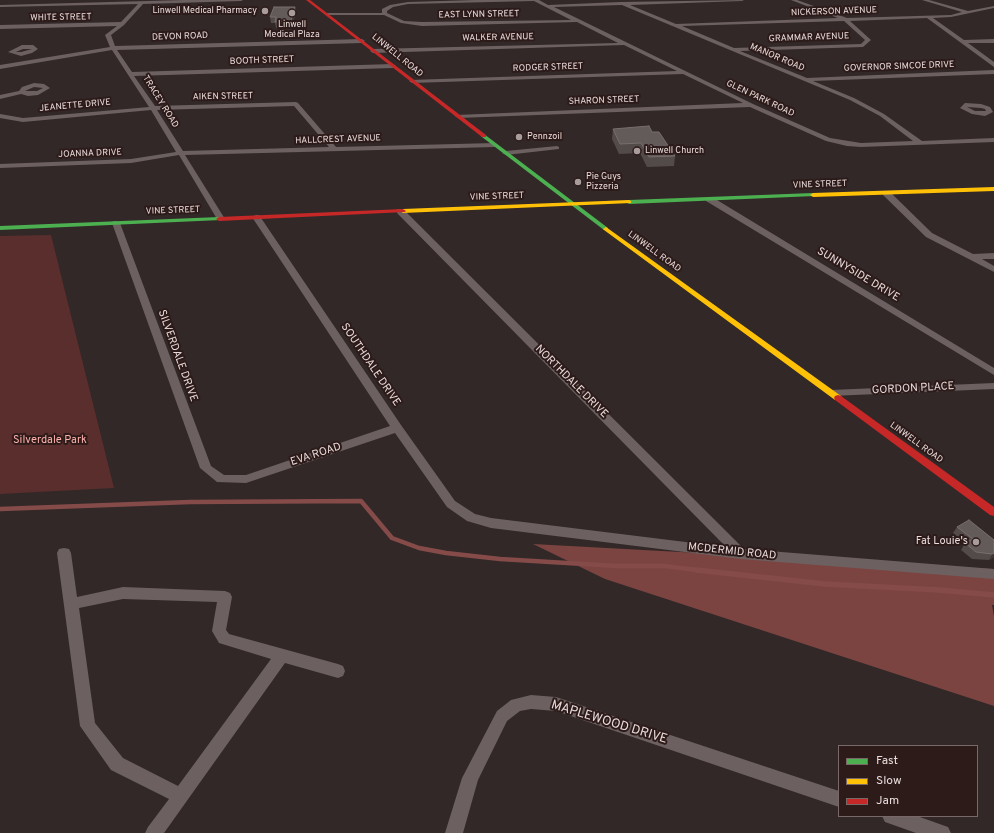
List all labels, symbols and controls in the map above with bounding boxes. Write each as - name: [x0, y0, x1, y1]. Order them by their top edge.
- street label: NICKERSON AVENUE: [791, 5, 877, 19]
- place label: Linwell Medical Pharmacy: [153, 6, 257, 16]
- marker: Linwell Medical Pharmacy: [260, 6, 270, 16]
- marker: Linwell Medical Plaza: [287, 8, 297, 18]
- street label: EAST LYNN STREET: [438, 9, 520, 21]
- street label: WHITE STREET: [30, 12, 92, 24]
- place label: Linwell Medical Plaza: [264, 20, 320, 41]
- street label: DEVON ROAD: [152, 31, 208, 43]
- street label: GRAMMAR AVENUE: [769, 31, 849, 45]
- street label: LINWELL ROAD: [369, 32, 425, 80]
- street label: WALKER AVENUE: [462, 32, 534, 44]
- street label: MANOR ROAD: [748, 42, 806, 74]
- street label: BOOTH STREET: [230, 54, 294, 68]
- street label: GOVERNOR SIMCOE DRIVE: [843, 60, 955, 74]
- street label: RODGER STREET: [513, 61, 583, 75]
- street label: TRACEY ROAD: [140, 74, 180, 130]
- street label: GLEN PARK ROAD: [724, 78, 796, 120]
- street label: AIKEN STREET: [193, 91, 253, 103]
- street label: SHARON STREET: [568, 94, 640, 108]
- street label: JEANETTE DRIVE: [39, 97, 111, 115]
- marker: Pennzoil: [514, 132, 524, 142]
- place label: Pennzoil: [527, 132, 562, 142]
- street label: HALLCREST AVENUE: [295, 133, 381, 147]
- marker: Linwell Church: [632, 146, 642, 156]
- place label: Linwell Church: [645, 146, 704, 156]
- street label: JOANNA DRIVE: [58, 147, 122, 161]
- place label: Pie Guys Pizzeria: [586, 172, 621, 193]
- marker: Pie Guys Pizzeria: [573, 177, 583, 187]
- street label: VINE STREET: [793, 179, 847, 191]
- street label: VINE STREET: [470, 191, 524, 203]
- street label: VINE STREET: [146, 205, 200, 217]
- street label: LINWELL ROAD: [625, 229, 683, 275]
- street label: SUNNYSIDE DRIVE: [814, 245, 902, 305]
- street label: SILVERDALE DRIVE: [154, 308, 200, 404]
- street label: SOUTHDALE DRIVE: [337, 321, 403, 409]
- street label: NORTHDALE DRIVE: [532, 343, 610, 421]
- street label: GORDON PLACE: [871, 380, 955, 398]
- street label: LINWELL ROAD: [887, 420, 945, 466]
- park label: Silverdale Park: [13, 434, 87, 448]
- street label: EVA ROAD: [289, 441, 343, 469]
- place label: Fat Louie's: [916, 535, 968, 549]
- marker: Fat Louie's: [971, 537, 981, 547]
- street label: MCDERMID ROAD: [687, 541, 777, 563]
- street label: MAPLEWOOD DRIVE: [549, 698, 669, 748]
- legend: [838, 745, 978, 817]
- text: Fast: [876, 753, 898, 769]
- text: Slow: [876, 773, 902, 789]
- text: Jam: [876, 793, 899, 809]

